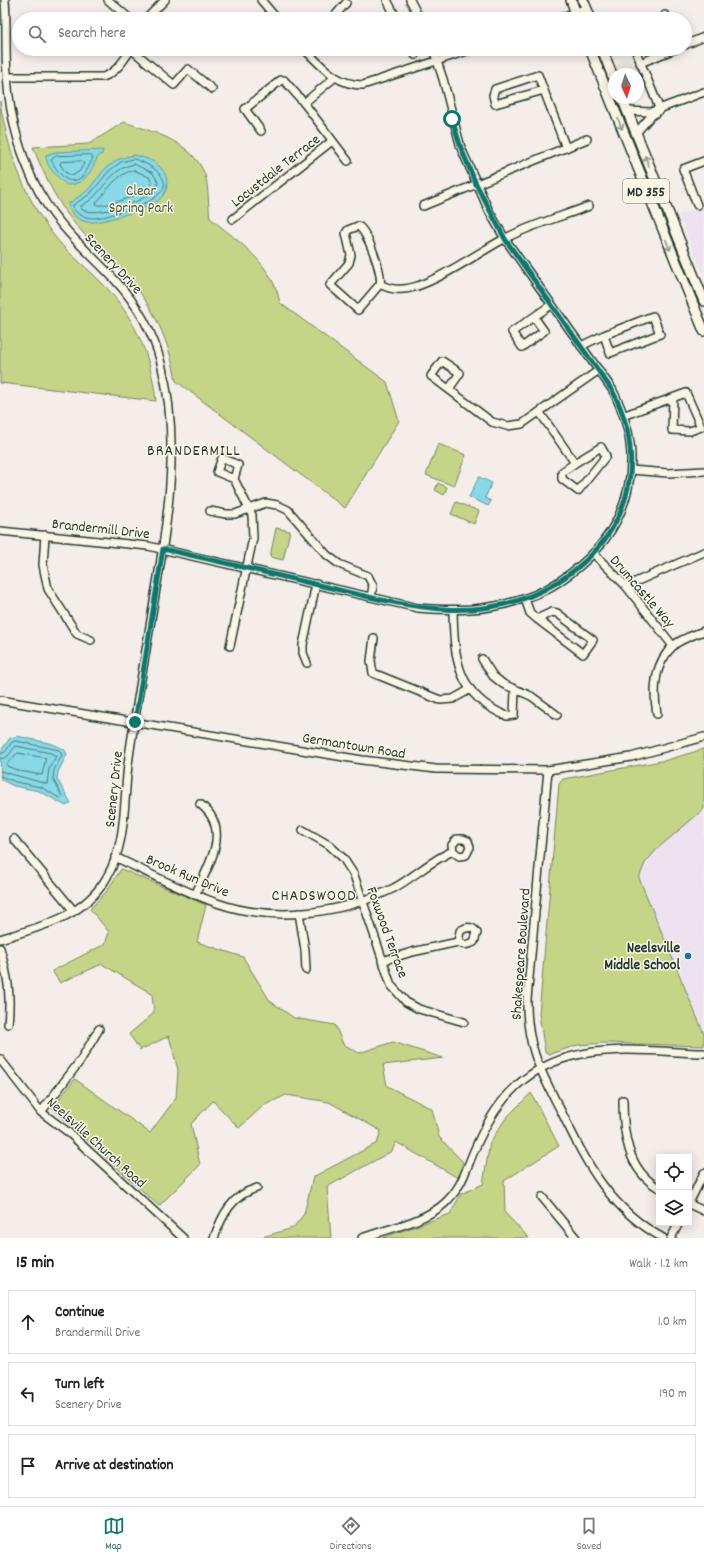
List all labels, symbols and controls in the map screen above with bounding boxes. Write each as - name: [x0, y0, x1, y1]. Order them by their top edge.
- search box: [12, 12, 692, 56]
- icon: search: [26, 23, 48, 45]
- text: Search here: [58, 23, 126, 45]
- north arrow: [608, 68, 644, 104]
- route start: [443, 110, 461, 128]
- one-way arrow: [616, 118, 624, 130]
- street label: Locustdale Terrace: [227, 129, 326, 214]
- one-way arrow: [643, 155, 651, 167]
- road number: MD 355: [623, 179, 669, 203]
- park label: Clear Spring Park: [109, 181, 173, 220]
- street label: Scenery Drive: [78, 229, 147, 300]
- one-way arrow: [664, 239, 672, 251]
- district label: BRANDERMILL: [147, 440, 241, 463]
- street label: Brandermill Drive: [51, 514, 151, 546]
- street label: Drumcastle Way: [604, 551, 680, 634]
- route end: [126, 713, 144, 731]
- street label: Germantown Road: [300, 728, 407, 766]
- street label: Scenery Drive: [100, 749, 130, 829]
- street label: Brook Run Drive: [142, 849, 233, 904]
- street label: Foxwood Terrace: [359, 884, 413, 982]
- district label: CHADSWOOD: [272, 885, 356, 908]
- street label: Shakespeare Boulevard: [506, 888, 538, 1021]
- place label: Neelsville Middle School: [604, 938, 680, 977]
- marker: Neelsville Middle School: [683, 951, 693, 961]
- street label: Neelsville Church Road: [41, 1093, 150, 1194]
- map controls: [656, 1154, 692, 1226]
- button: locate: [656, 1154, 692, 1190]
- button: layers: [656, 1190, 692, 1226]
- text: 15 min: [16, 1252, 54, 1276]
- text: Walk · 1.2 km: [629, 1255, 688, 1274]
- text: Continue: [55, 1302, 104, 1324]
- icon: ahead: [17, 1311, 39, 1333]
- text: 1.0 km: [658, 1313, 687, 1332]
- text: Brandermill Drive: [55, 1324, 140, 1343]
- text: Turn left: [55, 1374, 104, 1396]
- icon: left: [17, 1383, 39, 1405]
- text: 190 m: [659, 1385, 687, 1404]
- text: Scenery Drive: [55, 1396, 122, 1415]
- icon: arrive: [17, 1455, 39, 1477]
- text: Arrive at destination: [55, 1455, 173, 1477]
- tab: Map: [103, 1515, 125, 1555]
- tab: Directions: [330, 1515, 372, 1555]
- tab: Saved: [577, 1515, 601, 1555]

